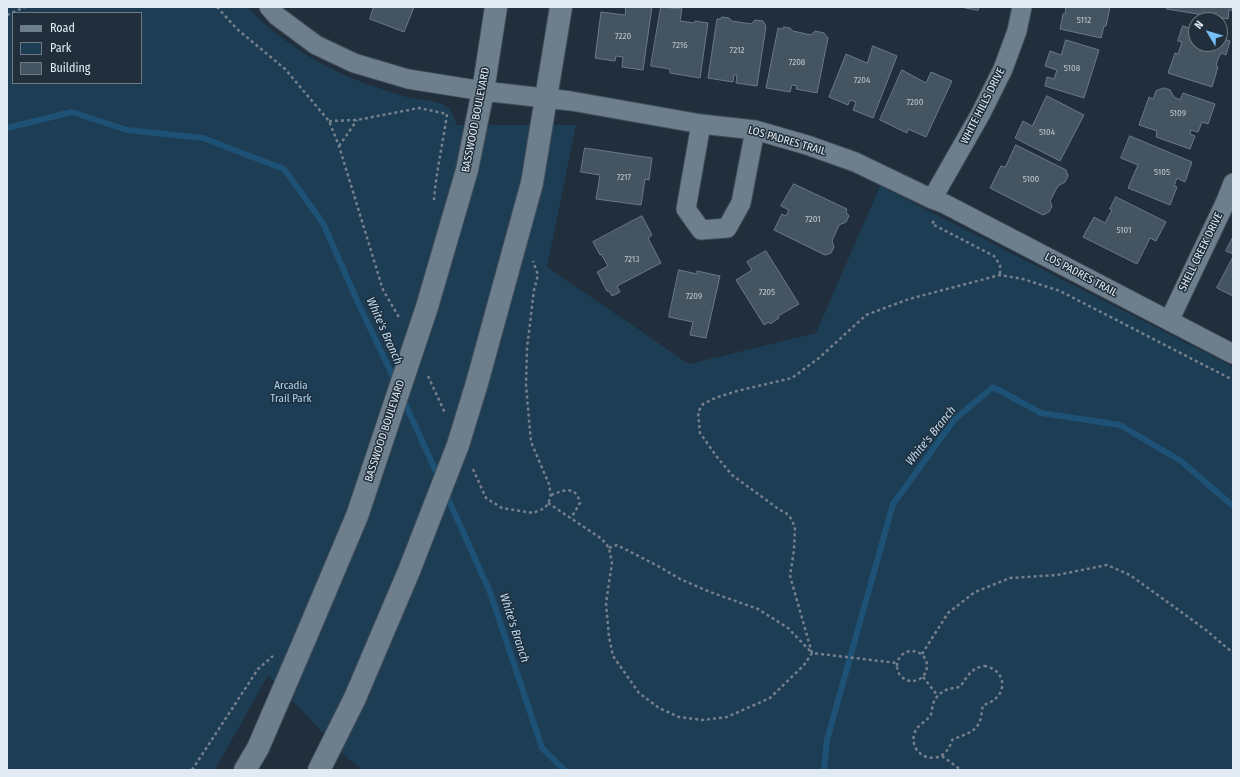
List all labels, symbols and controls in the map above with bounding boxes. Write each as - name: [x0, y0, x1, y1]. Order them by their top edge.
- legend: [12, 12, 142, 84]
- north arrow: [1188, 12, 1228, 52]
- house number: 5112: [1077, 15, 1091, 25]
- text: N: [1192, 18, 1206, 32]
- text: Road: [50, 21, 75, 35]
- house number: 7220: [615, 31, 631, 41]
- house number: 7216: [672, 40, 688, 50]
- text: Park: [50, 41, 71, 55]
- house number: 7212: [730, 45, 744, 55]
- house number: 7208: [789, 57, 805, 67]
- text: Building: [50, 61, 90, 75]
- house number: 5108: [1064, 63, 1080, 73]
- street label: BASSWOOD BOULEVARD: [459, 66, 493, 174]
- street label: WHITE HILLS DRIVE: [958, 66, 1008, 146]
- house number: 7204: [854, 75, 870, 85]
- house number: 7200: [907, 97, 923, 107]
- house number: 5109: [1170, 108, 1186, 118]
- street label: LOS PADRES TRAIL: [747, 124, 827, 158]
- house number: 5104: [1039, 127, 1055, 137]
- house number: 5105: [1154, 167, 1170, 177]
- house number: 7217: [617, 172, 631, 182]
- house number: 5100: [1023, 174, 1039, 184]
- street label: SHELL CREEK DRIVE: [1176, 210, 1226, 294]
- house number: 7201: [805, 214, 821, 224]
- house number: 5101: [1116, 225, 1132, 235]
- street label: LOS PADRES TRAIL: [1042, 250, 1120, 300]
- house number: 7213: [625, 254, 639, 264]
- house number: 7205: [759, 287, 775, 297]
- house number: 7209: [686, 291, 702, 301]
- water label: White's Branch: [363, 295, 405, 367]
- street label: BASSWOOD BOULEVARD: [362, 378, 408, 484]
- park label: Arcadia Trail Park: [270, 379, 312, 405]
- water label: White's Branch: [903, 404, 959, 468]
- water label: White's Branch: [496, 592, 532, 664]

